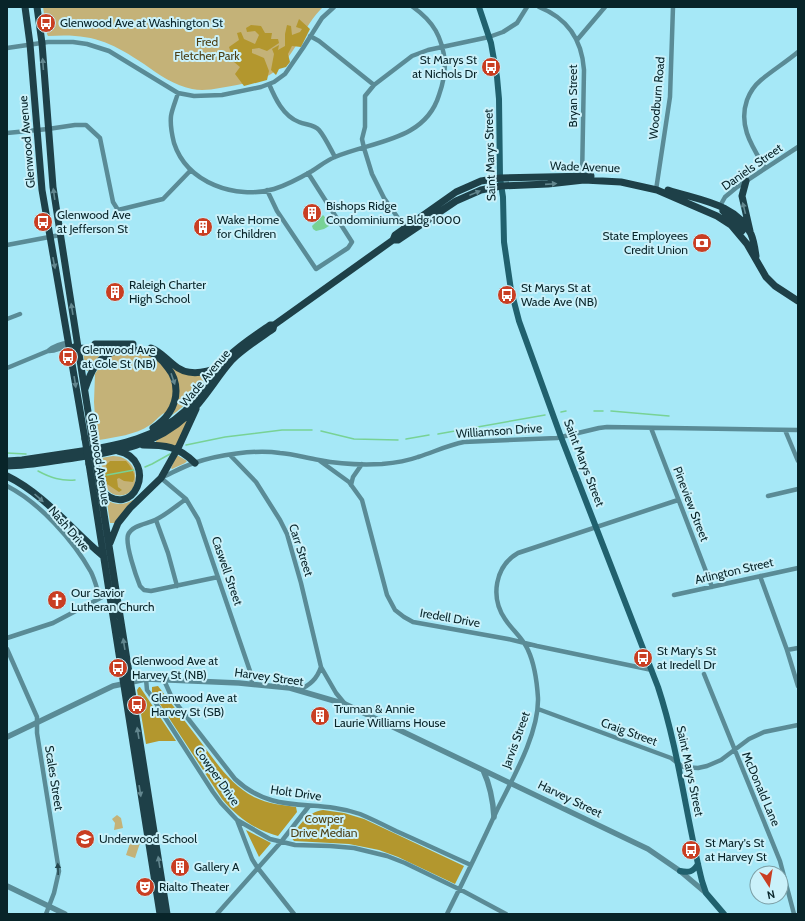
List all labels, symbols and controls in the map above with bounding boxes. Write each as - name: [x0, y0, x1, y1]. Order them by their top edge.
- bus stop icon: Glenwood Ave at Washington St: [35, 12, 57, 34]
- place label: Glenwood Ave at Washington St: [60, 15, 223, 30]
- park label: Fred Fletcher Park: [174, 34, 240, 63]
- place label: St Marys St at Nichols Dr: [412, 52, 477, 81]
- bus stop icon: St Marys St at Nichols Dr: [480, 56, 502, 78]
- street label: Woodburn Road: [645, 56, 668, 140]
- one-way arrow: [40, 58, 47, 70]
- street label: Bryan Street: [565, 65, 580, 127]
- street label: Glenwood Avenue: [15, 95, 38, 189]
- street label: Saint Marys Street: [480, 109, 499, 201]
- street label: Daniels Street: [718, 140, 785, 193]
- street label: Wade Avenue: [550, 158, 620, 175]
- one-way arrow: [545, 180, 557, 187]
- one-way arrow: [51, 188, 57, 200]
- one-way arrow: [469, 189, 481, 195]
- place label: Bishops Ridge Condominiums Bldg 1000: [326, 198, 461, 227]
- building icon: Bishops Ridge Condominiums Bldg 1000: [301, 202, 323, 224]
- one-way arrow: [741, 202, 747, 214]
- place label: Glenwood Ave at Jefferson St: [57, 207, 131, 236]
- bus stop icon: Glenwood Ave at Jefferson St: [32, 211, 54, 233]
- place label: Wake Home for Children: [217, 212, 279, 241]
- building icon: Wake Home for Children: [192, 216, 214, 238]
- place label: State Employees Credit Union: [602, 228, 688, 257]
- bank icon: State Employees Credit Union: [691, 232, 713, 254]
- one-way arrow: [51, 257, 57, 269]
- place label: Raleigh Charter High School: [129, 277, 206, 306]
- place label: St Marys St at Wade Ave (NB): [521, 280, 597, 309]
- building icon: Raleigh Charter High School: [104, 281, 126, 303]
- bus stop icon: St Marys St at Wade Ave (NB): [496, 284, 518, 306]
- one-way arrow: [69, 303, 75, 315]
- place label: Glenwood Ave at Cole St (NB): [82, 342, 156, 371]
- bus stop icon: Glenwood Ave at Cole St (NB): [57, 346, 79, 368]
- street label: Wade Avenue: [176, 346, 233, 409]
- one-way arrow: [170, 373, 176, 385]
- one-way arrow: [72, 376, 78, 388]
- street label: Glenwood Avenue: [85, 412, 114, 506]
- street label: Saint Marys Street: [561, 417, 608, 509]
- street label: Williamson Drive: [455, 420, 543, 441]
- street label: Pineview Street: [670, 464, 713, 543]
- one-way arrow: [34, 493, 44, 502]
- street label: Nash Drive: [46, 503, 93, 554]
- street label: Carr Street: [286, 522, 317, 578]
- street label: Caswell Street: [209, 534, 246, 607]
- street label: Arlington Street: [693, 554, 775, 587]
- place label: Our Savior Lutheran Church: [71, 585, 155, 614]
- church icon: Our Savior Lutheran Church: [46, 589, 68, 611]
- street label: Iredell Drive: [419, 605, 481, 630]
- one-way arrow: [121, 638, 127, 650]
- place label: St Mary's St at Iredell Dr: [657, 643, 716, 672]
- bus stop icon: St Mary's St at Iredell Dr: [632, 647, 654, 669]
- place label: Glenwood Ave at Harvey St (NB): [132, 653, 218, 682]
- bus stop icon: Glenwood Ave at Harvey St (NB): [107, 657, 129, 679]
- street label: Harvey Street: [234, 664, 304, 689]
- place label: Glenwood Ave at Harvey St (SB): [151, 690, 237, 719]
- bus stop icon: Glenwood Ave at Harvey St (SB): [126, 694, 148, 716]
- place label: Truman & Annie Laurie Williams House: [334, 701, 446, 730]
- building icon: Truman & Annie Laurie Williams House: [309, 705, 331, 727]
- street label: Jarvis Street: [498, 709, 533, 771]
- street label: Craig Street: [599, 714, 659, 749]
- street label: Saint Marys Street: [674, 724, 707, 818]
- one-way arrow: [135, 727, 141, 739]
- street label: Cowper Drive: [192, 743, 243, 808]
- street label: Scales Street: [42, 744, 67, 812]
- street label: McDonald Lane: [739, 749, 784, 828]
- street label: Harvey Street: [536, 777, 605, 821]
- street label: Holt Drive: [270, 782, 323, 804]
- one-way arrow: [137, 785, 143, 797]
- park label: Cowper Drive Median: [290, 811, 358, 840]
- school or university icon: Underwood School: [74, 828, 96, 850]
- place label: Underwood School: [99, 831, 197, 846]
- place label: St Mary's St at Harvey St: [705, 835, 767, 864]
- bus stop icon: St Mary's St at Harvey St: [680, 839, 702, 861]
- one-way arrow: [156, 856, 162, 868]
- building icon: Gallery A: [169, 856, 191, 878]
- place label: Gallery A: [194, 859, 240, 874]
- one-way arrow: [54, 863, 61, 875]
- north arrow: [749, 865, 789, 905]
- theatre icon: Rialto Theater: [134, 876, 156, 898]
- place label: Rialto Theater: [159, 879, 229, 894]
- text: N: [766, 887, 776, 902]

